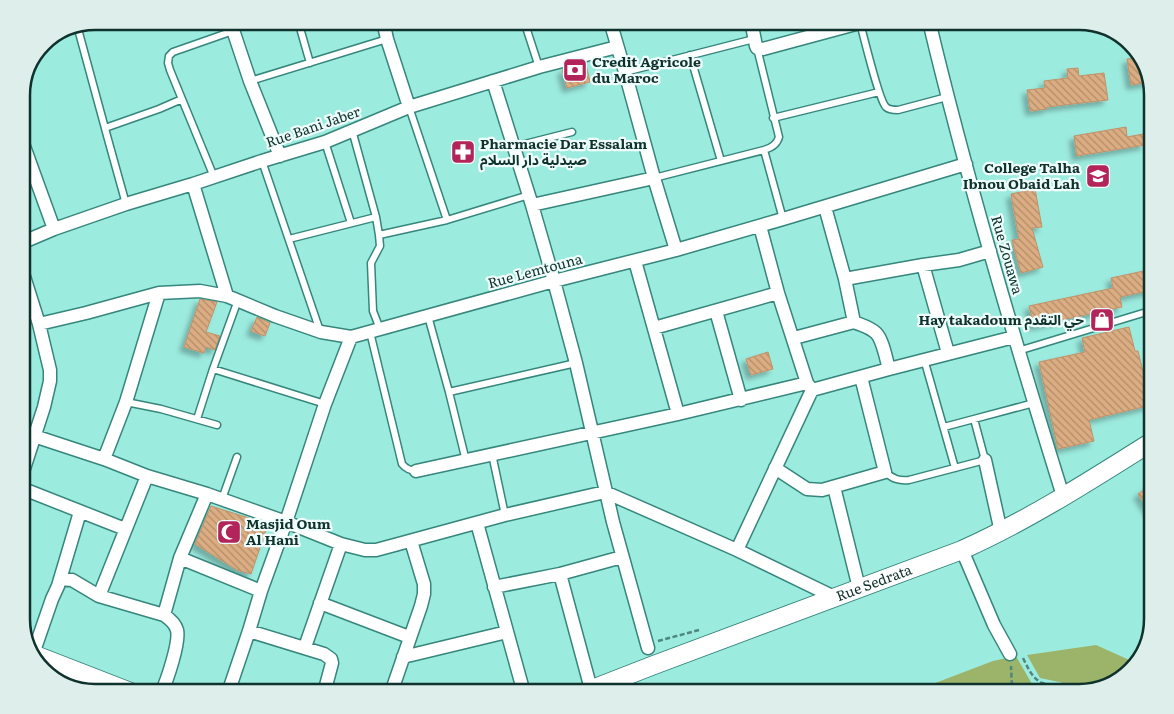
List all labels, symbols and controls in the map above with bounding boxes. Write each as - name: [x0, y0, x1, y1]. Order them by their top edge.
- place label: Credit Agricole du Maroc: [592, 51, 701, 87]
- bank icon: Credit Agricole du Maroc: [562, 57, 588, 83]
- street label: Rue Bani Jaber: [263, 100, 363, 152]
- place label: Pharmacie Dar Essalam صيدلية دار السلام: [480, 133, 647, 171]
- pharmacy icon: Pharmacie Dar Essalam صيدلية دار السلام: [450, 139, 476, 165]
- place label: College Talha Ibnou Obaid Lah: [963, 157, 1081, 193]
- school or university icon: College Talha Ibnou Obaid Lah: [1085, 163, 1111, 189]
- street label: Rue Zouawa: [987, 213, 1029, 297]
- street label: Rue Lemtouna: [485, 248, 585, 292]
- shop icon: Hay takadoum حي التقدم: [1089, 307, 1115, 333]
- place label: Hay takadoum حي التقدم: [918, 309, 1084, 331]
- place label: Masjid Oum Al Hani: [246, 513, 331, 549]
- mosque icon: Masjid Oum Al Hani: [216, 519, 242, 545]
- street label: Rue Sedrata: [833, 559, 915, 605]

